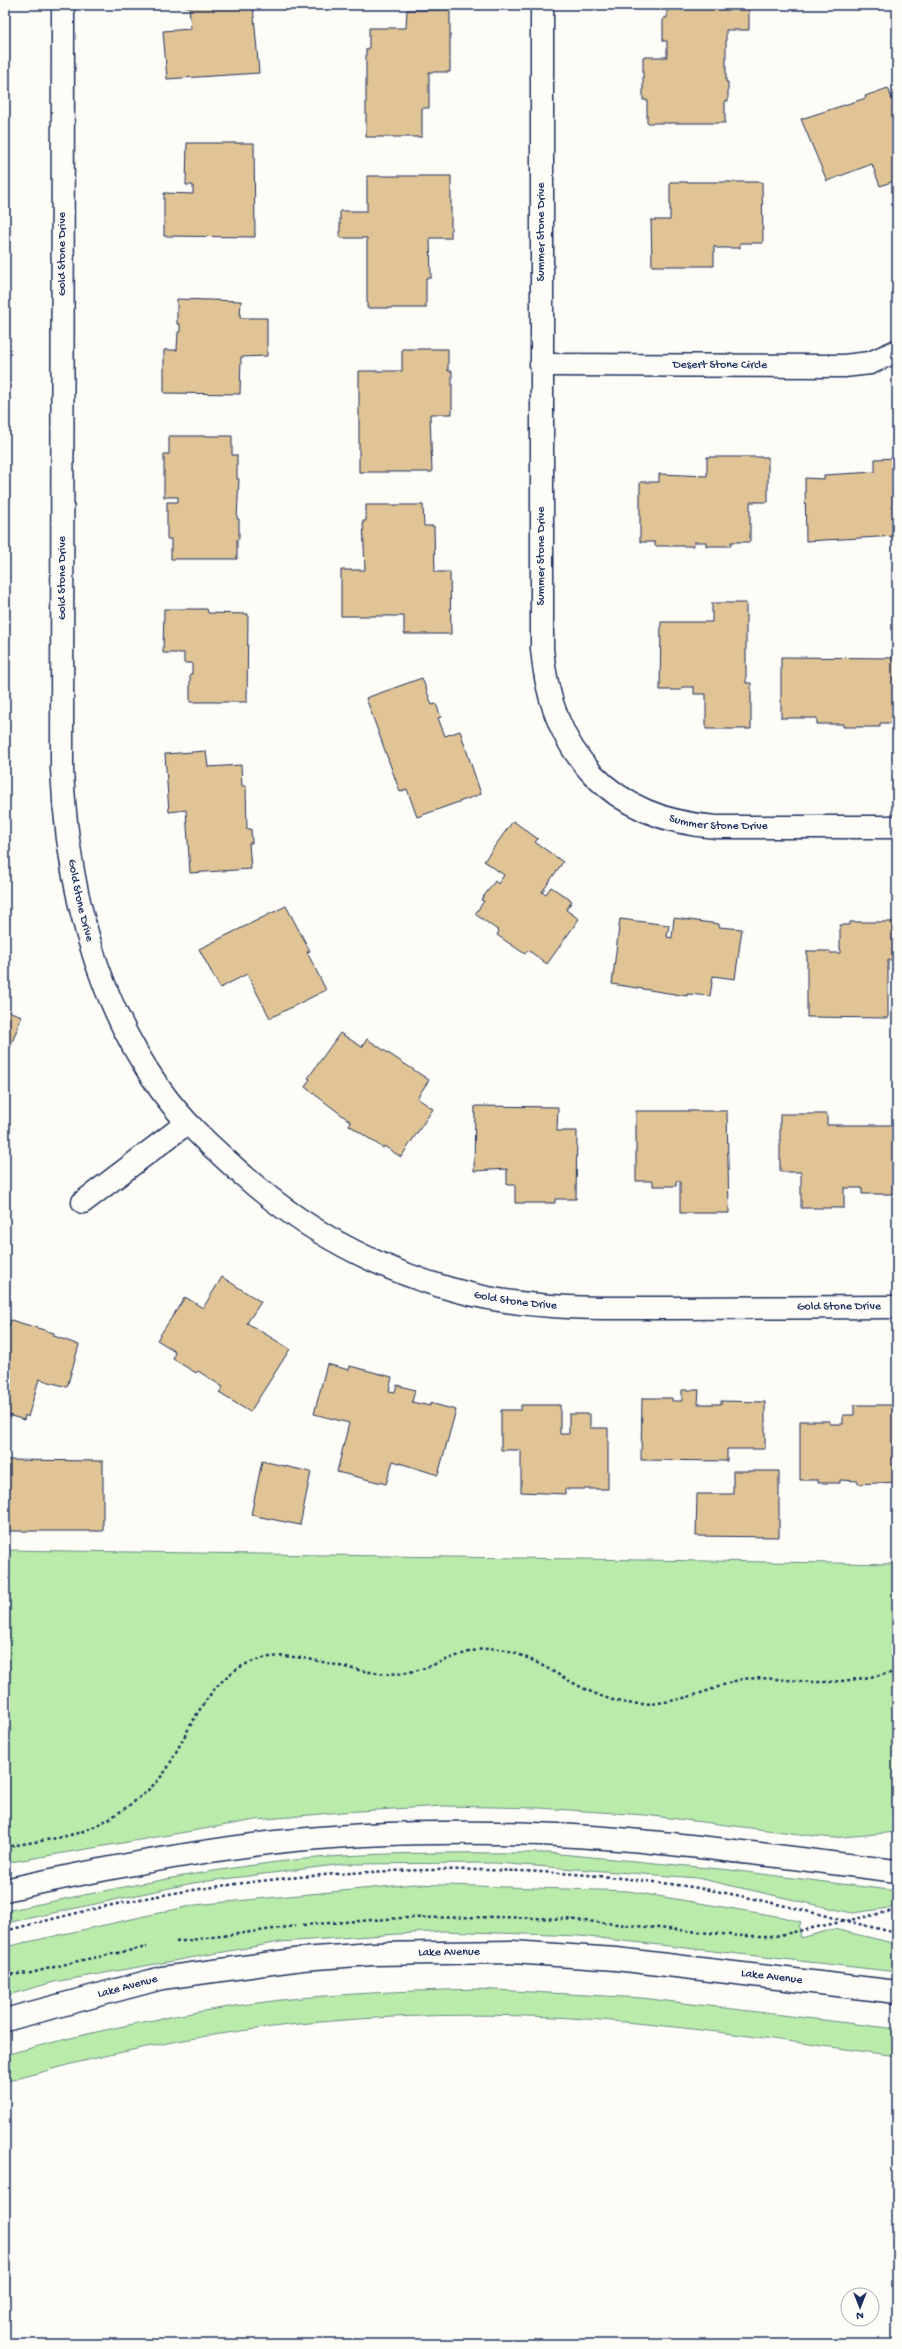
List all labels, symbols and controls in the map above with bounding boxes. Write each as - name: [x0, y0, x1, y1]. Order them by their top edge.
- street label: Summer Stone Drive: [535, 182, 549, 282]
- street label: Gold Stone Drive: [56, 211, 70, 296]
- street label: Desert Stone Circle: [672, 358, 768, 373]
- street label: Summer Stone Drive: [535, 506, 549, 606]
- street label: Gold Stone Drive: [56, 535, 70, 620]
- street label: Summer Stone Drive: [667, 812, 769, 834]
- street label: Gold Stone Drive: [64, 858, 96, 944]
- street label: Gold Stone Drive: [472, 1288, 558, 1313]
- street label: Gold Stone Drive: [797, 1300, 882, 1314]
- street label: Lake Avenue: [418, 1945, 481, 1960]
- street label: Lake Avenue: [740, 1967, 804, 1988]
- street label: Lake Avenue: [96, 1972, 160, 2002]
- north arrow: [840, 2287, 880, 2327]
- text: N: [856, 2309, 864, 2321]

